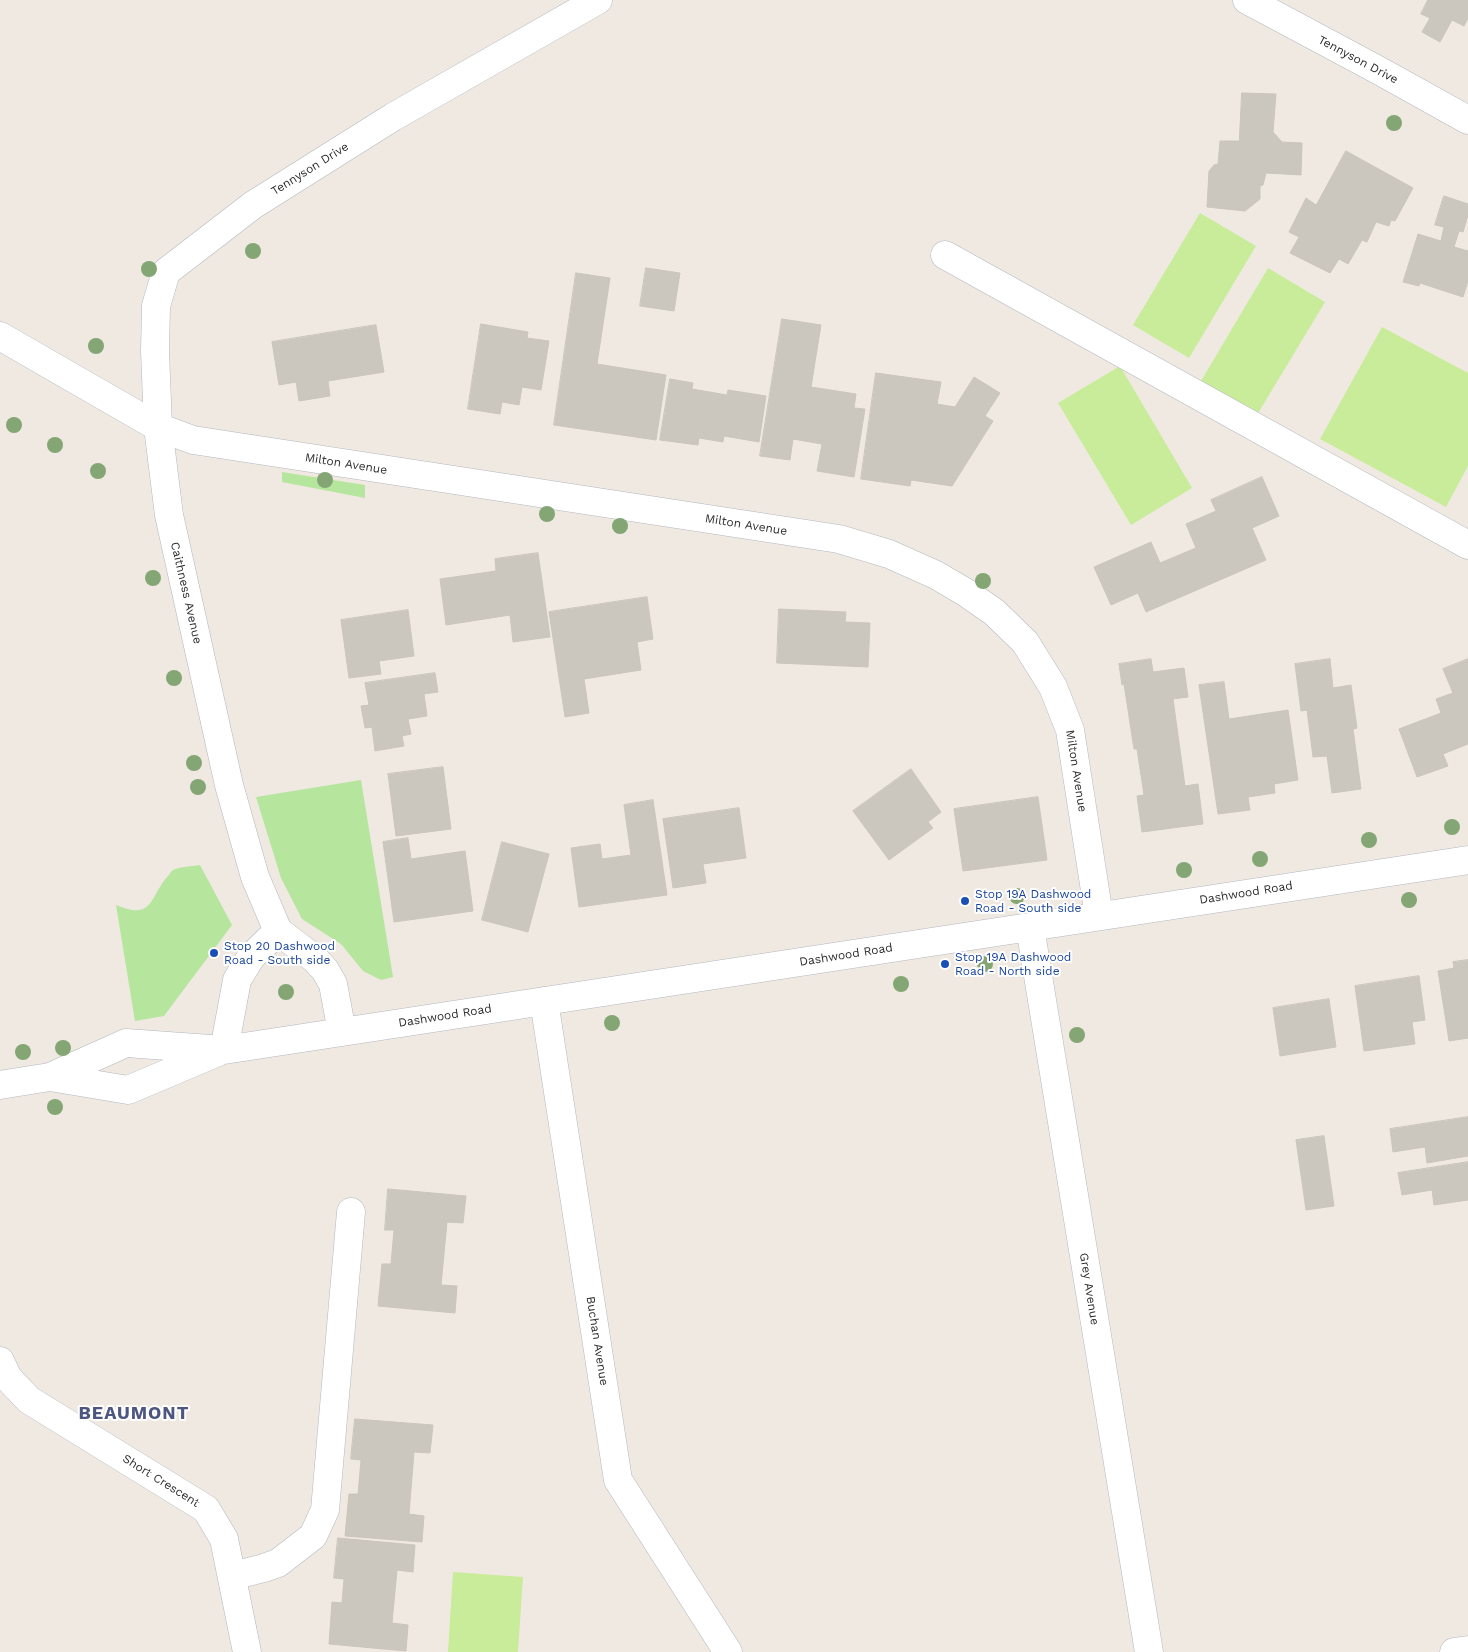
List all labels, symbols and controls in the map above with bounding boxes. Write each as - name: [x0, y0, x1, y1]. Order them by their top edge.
- street label: Tennyson Drive: [1316, 33, 1400, 87]
- street label: Tennyson Drive: [269, 139, 351, 199]
- street label: Milton Avenue: [304, 450, 388, 478]
- street label: Milton Avenue: [704, 511, 788, 539]
- street label: Caithness Avenue: [167, 541, 205, 645]
- street label: Milton Avenue: [1062, 729, 1090, 813]
- street label: Dashwood Road: [1198, 879, 1294, 907]
- place label: Stop 19A Dashwood Road - South side: [975, 887, 1091, 915]
- marker: Stop 19A Dashwood Road - South side: [959, 895, 971, 907]
- place label: Stop 20 Dashwood Road - South side: [224, 939, 335, 967]
- street label: Dashwood Road: [798, 941, 894, 969]
- marker: Stop 20 Dashwood Road - South side: [208, 947, 220, 959]
- place label: Stop 19A Dashwood Road - North side: [955, 950, 1071, 978]
- marker: Stop 19A Dashwood Road - North side: [939, 958, 951, 970]
- street label: Dashwood Road: [397, 1002, 493, 1030]
- street label: Grey Avenue: [1076, 1252, 1102, 1326]
- street label: Buchan Avenue: [583, 1295, 611, 1387]
- district label: BEAUMONT: [78, 1403, 190, 1425]
- street label: Short Crescent: [120, 1452, 202, 1510]

